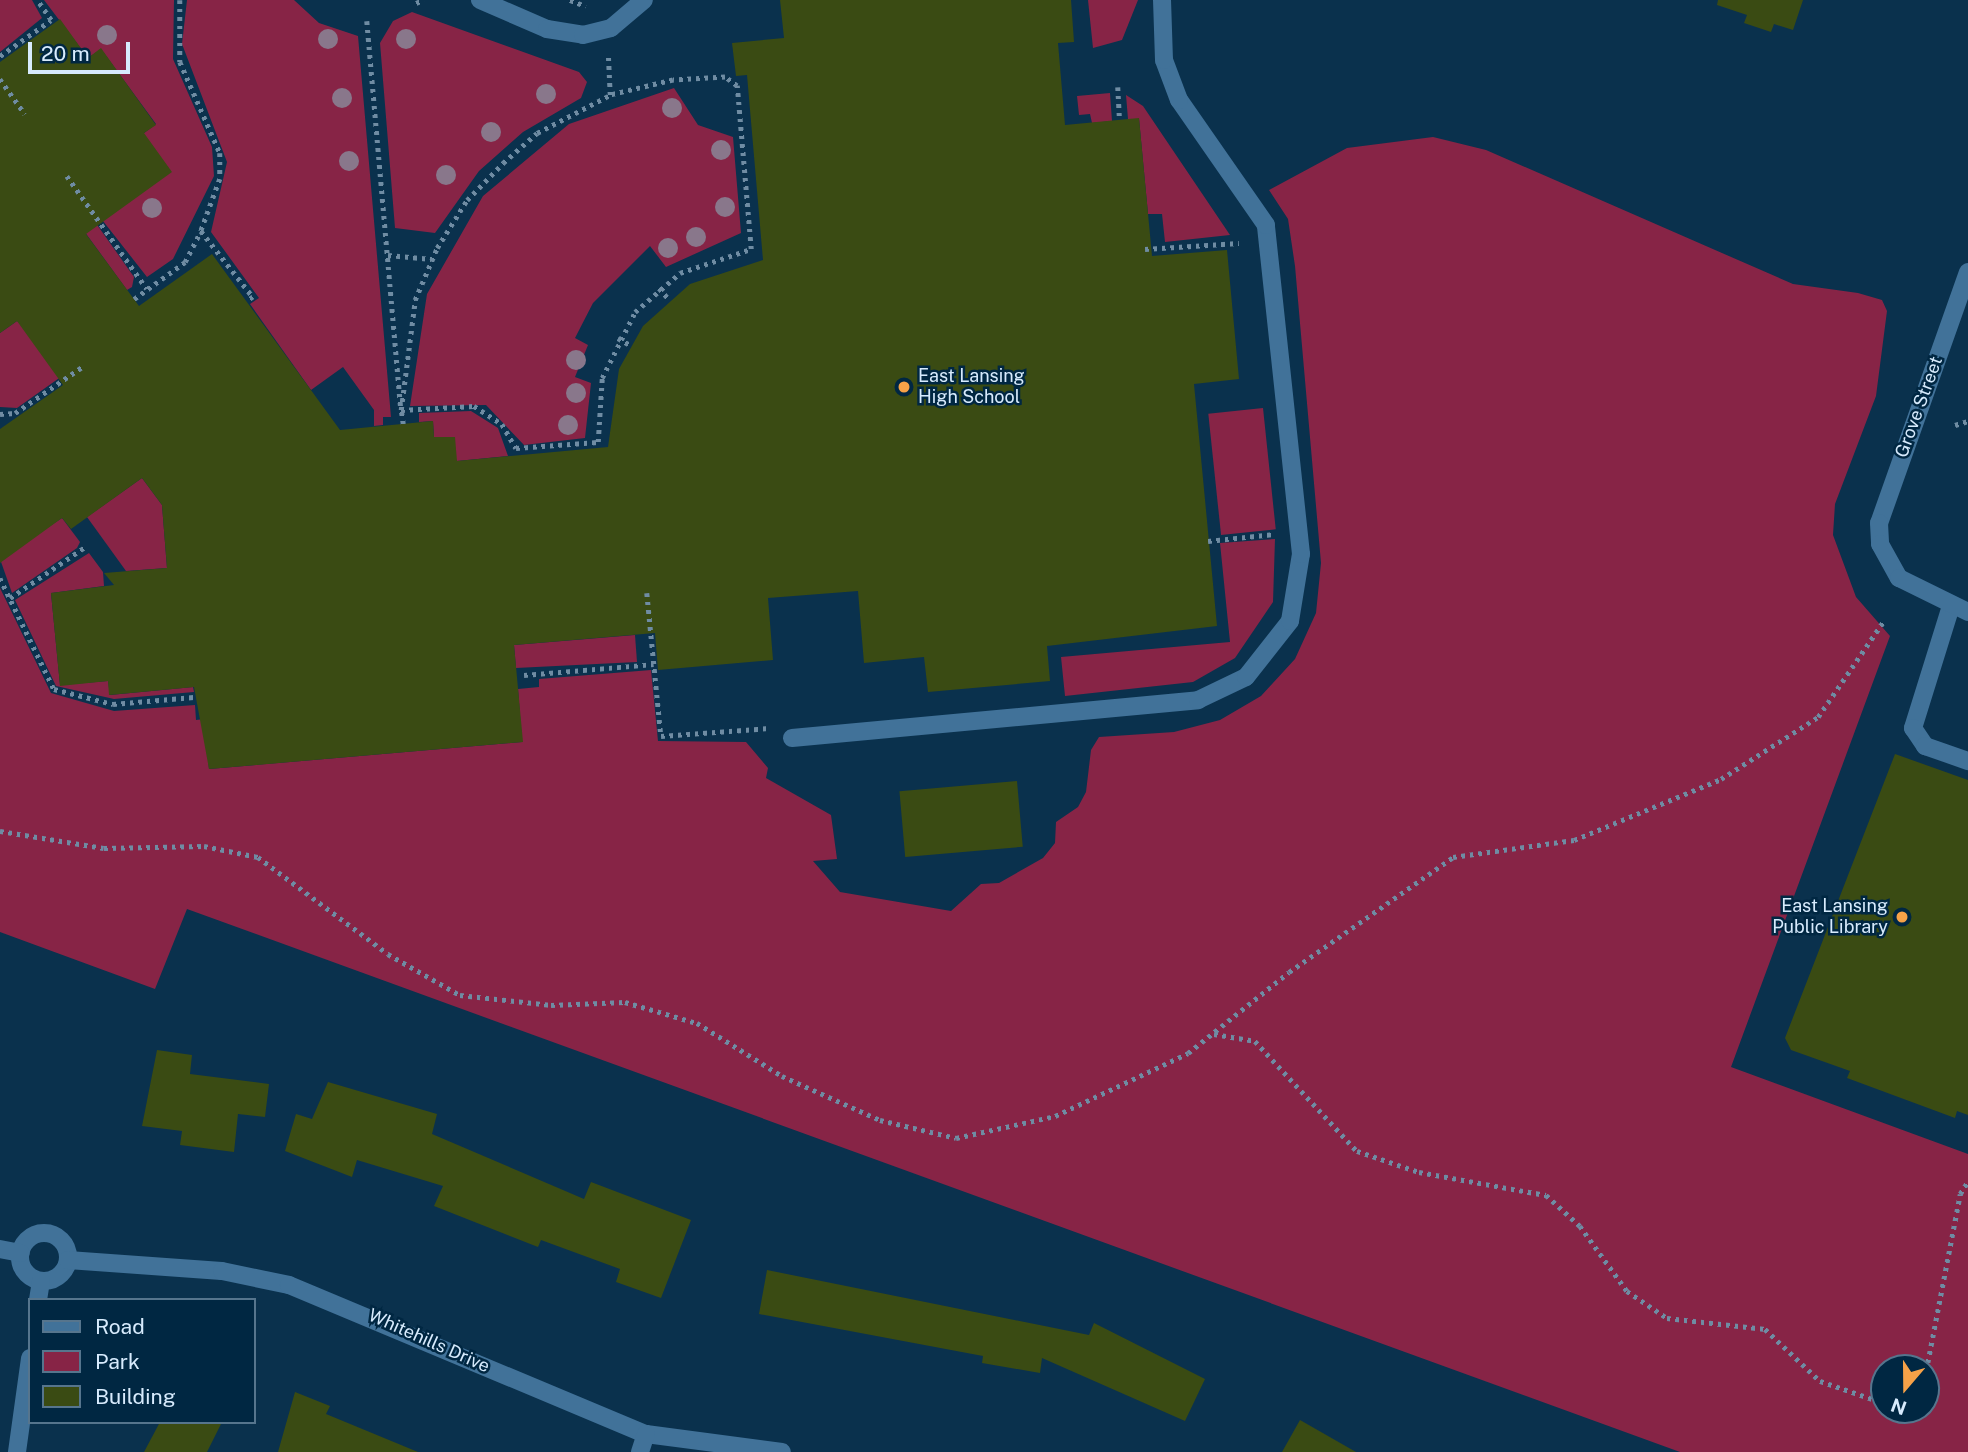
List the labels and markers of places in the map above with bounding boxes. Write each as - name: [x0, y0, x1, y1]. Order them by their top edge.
- place label: East Lansing High School: [918, 366, 1025, 408]
- marker: East Lansing High School: [896, 379, 912, 395]
- place label: East Lansing Public Library: [1772, 896, 1888, 939]
- marker: East Lansing Public Library: [1894, 909, 1910, 925]

